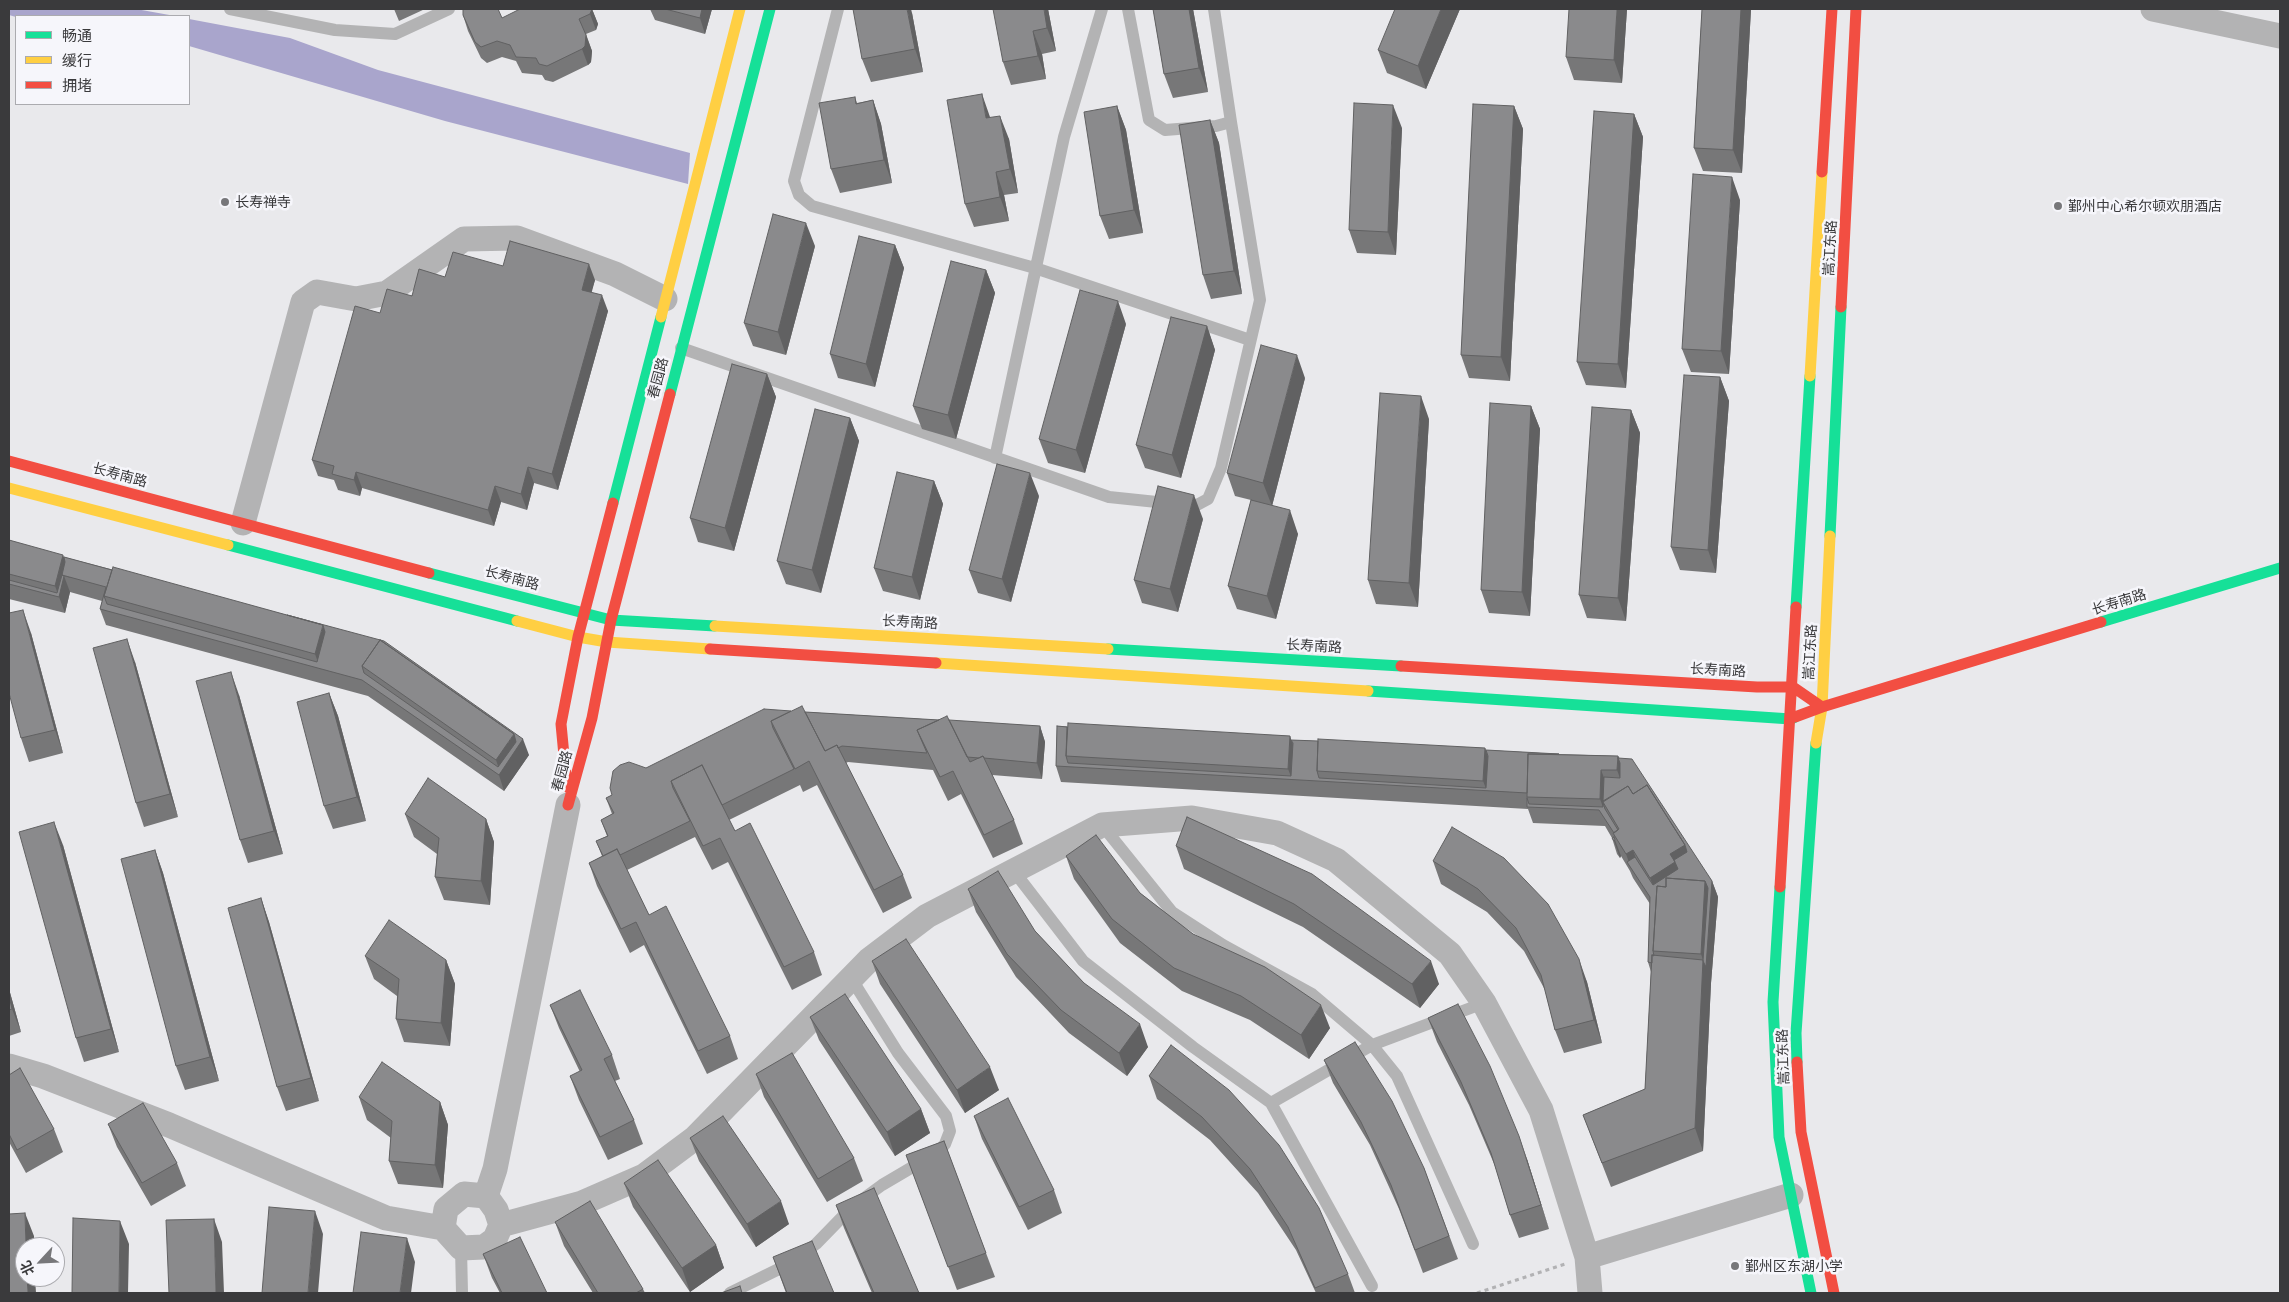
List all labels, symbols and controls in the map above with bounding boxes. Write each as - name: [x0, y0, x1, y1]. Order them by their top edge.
- legend: [15, 15, 190, 105]
- text: 畅通: [62, 26, 92, 44]
- text: 缓行: [62, 51, 92, 69]
- text: 拥堵: [62, 76, 92, 94]
- place label: 长寿禅寺: [235, 194, 291, 210]
- marker: 长寿禅寺: [219, 196, 231, 208]
- place label: 鄞州中心希尔顿欢朋酒店: [2068, 198, 2222, 214]
- marker: 鄞州中心希尔顿欢朋酒店: [2052, 200, 2064, 212]
- street label: 嵩江东路: [1820, 220, 1840, 276]
- street label: 春园路: [644, 356, 672, 400]
- street label: 长寿南路: [91, 460, 149, 490]
- street label: 长寿南路: [483, 563, 541, 593]
- street label: 长寿南路: [2090, 586, 2148, 618]
- street label: 长寿南路: [882, 612, 938, 632]
- street label: 嵩江东路: [1800, 624, 1820, 680]
- street label: 长寿南路: [1286, 636, 1342, 656]
- street label: 长寿南路: [1690, 660, 1746, 680]
- street label: 春园路: [548, 749, 576, 793]
- street label: 嵩江东路: [1774, 1029, 1792, 1085]
- north arrow: [15, 1237, 65, 1287]
- text: 北: [16, 1258, 38, 1278]
- place label: 鄞州区东湖小学: [1745, 1258, 1843, 1274]
- marker: 鄞州区东湖小学: [1729, 1260, 1741, 1272]

